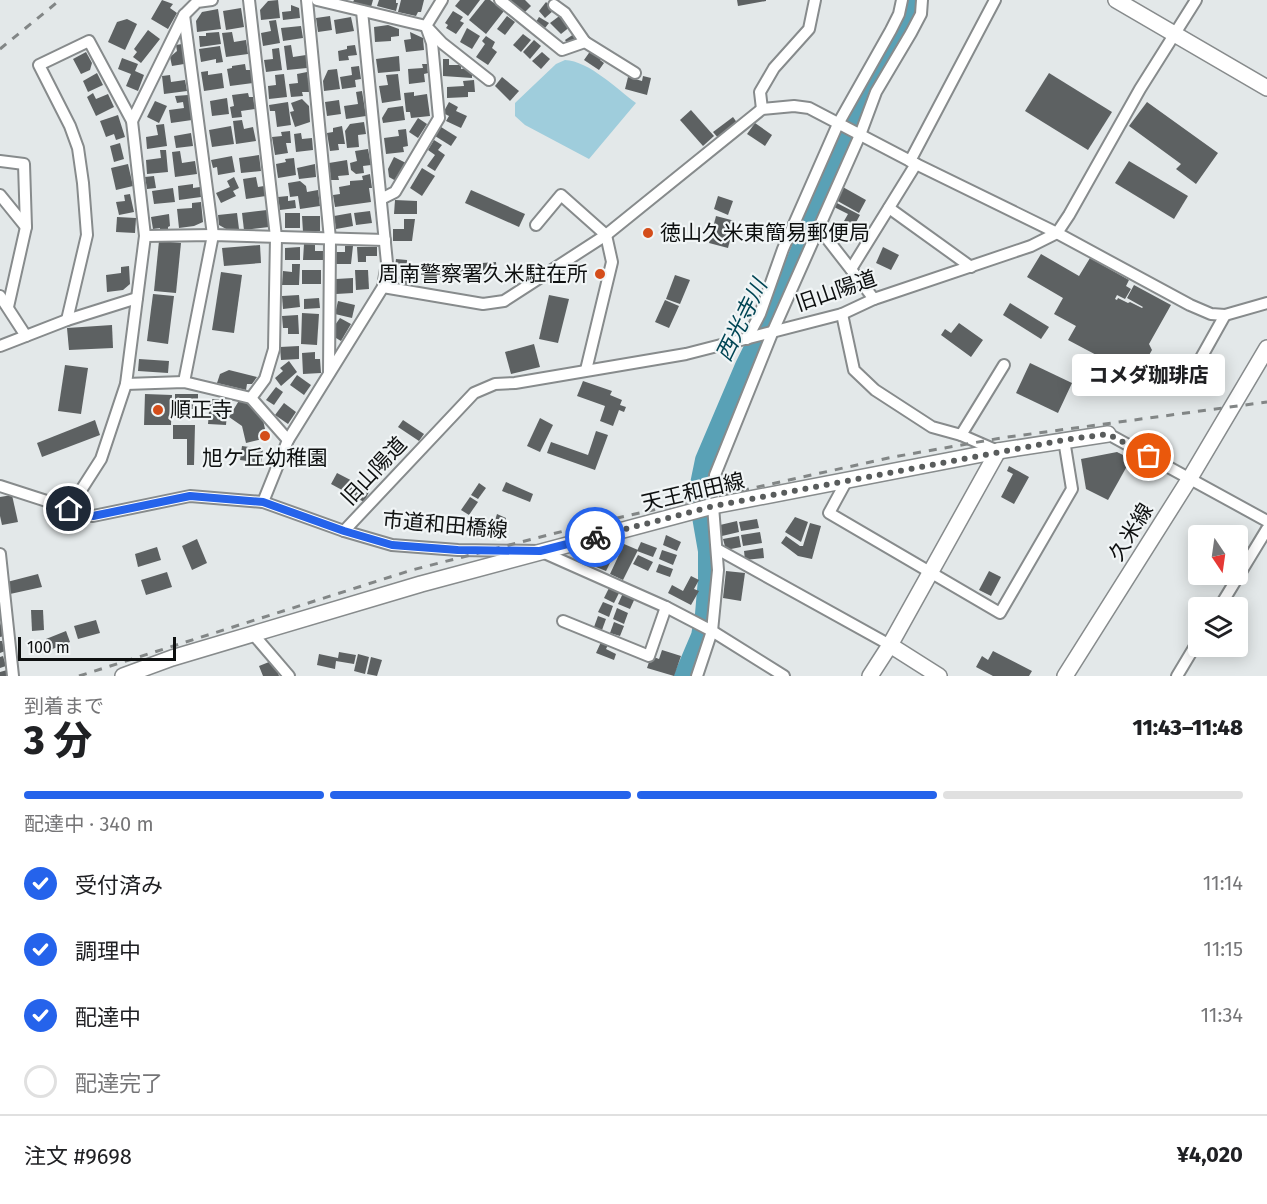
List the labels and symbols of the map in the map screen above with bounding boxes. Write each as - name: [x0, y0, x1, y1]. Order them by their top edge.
- place label: 徳山久米東簡易郵便局: [660, 220, 870, 246]
- marker: 徳山久米東簡易郵便局: [641, 226, 655, 240]
- place label: 周南警察署久米駐在所: [378, 261, 588, 287]
- street label: 旧山陽道: [792, 265, 880, 317]
- marker: 周南警察署久米駐在所: [593, 267, 607, 281]
- water label: 西光寺川: [710, 273, 774, 366]
- callout: コメダ珈琲店: [1072, 354, 1226, 396]
- place label: 順正寺: [170, 397, 233, 423]
- marker: 順正寺: [151, 403, 165, 417]
- marker: 旭ケ丘幼稚園: [258, 429, 272, 443]
- pin: [1123, 430, 1174, 481]
- street label: 旧山陽道: [336, 431, 412, 511]
- place label: 旭ケ丘幼稚園: [202, 445, 328, 471]
- street label: 天王和田線: [639, 468, 747, 516]
- pin: [43, 483, 94, 534]
- street label: 久米線: [1103, 498, 1159, 566]
- street label: 市道和田橋線: [381, 507, 509, 543]
- courier: [565, 507, 625, 567]
- north arrow: [1188, 525, 1248, 585]
- scale bar: [18, 634, 176, 662]

